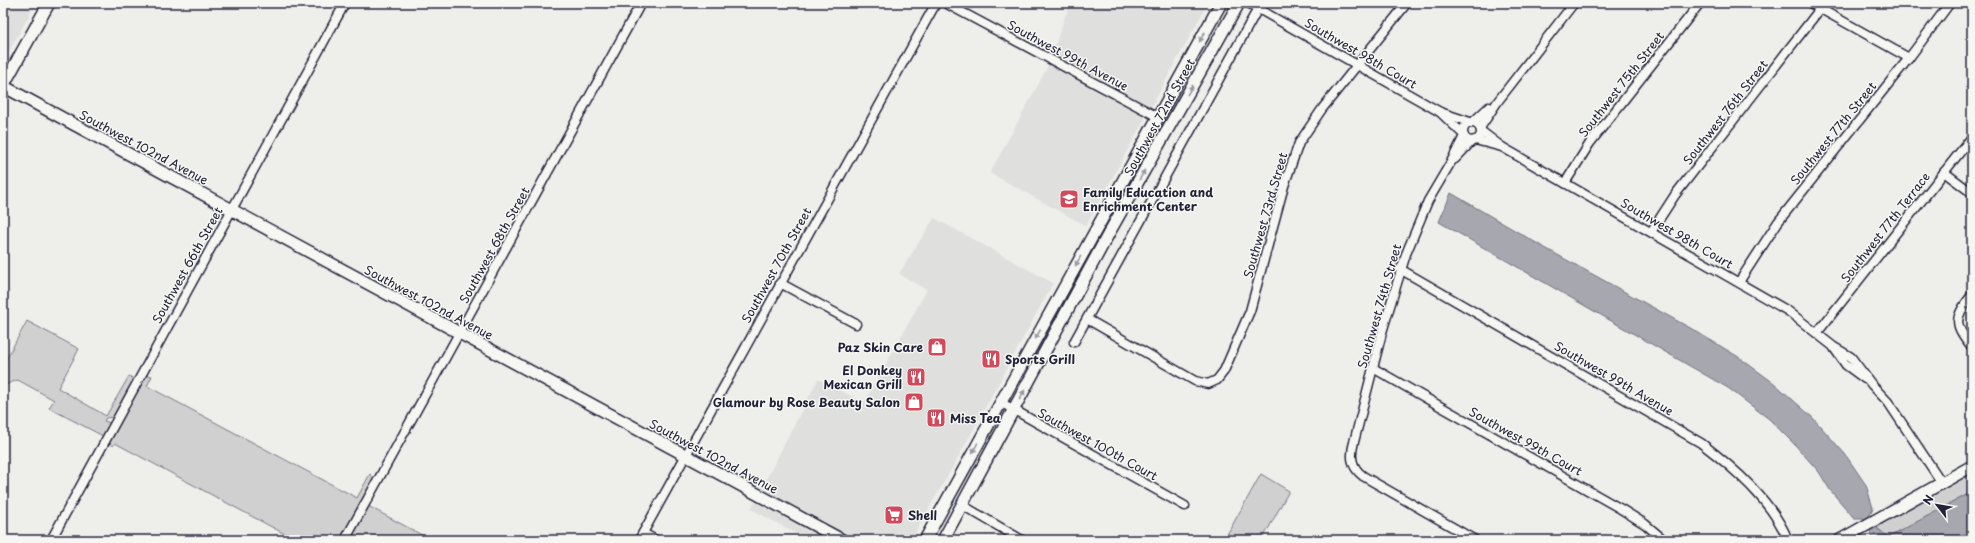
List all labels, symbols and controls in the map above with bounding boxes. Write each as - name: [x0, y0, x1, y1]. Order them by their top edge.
- street label: Southwest 98th Court: [1302, 13, 1421, 93]
- street label: Southwest 99th Avenue: [1004, 15, 1132, 95]
- street label: Southwest 75th Street: [1574, 27, 1668, 141]
- one-way arrow: [1198, 31, 1205, 43]
- street label: Southwest 72nd Street: [1119, 55, 1199, 179]
- street label: Southwest 76th Street: [1678, 56, 1772, 168]
- street label: Southwest 77th Street: [1786, 78, 1880, 188]
- one-way arrow: [1187, 84, 1193, 96]
- street label: Southwest 102nd Avenue: [76, 105, 212, 189]
- street label: Southwest 73rd Street: [1238, 150, 1292, 280]
- street label: Southwest 77th Terrace: [1836, 168, 1934, 286]
- one-way arrow: [1139, 169, 1146, 180]
- street label: Southwest 68th Street: [454, 183, 534, 307]
- place label: Family Education and Enrichment Center: [1083, 183, 1213, 215]
- school or university icon: Family Education and Enrichment Center: [1058, 188, 1080, 210]
- street label: Southwest 98th Court: [1618, 193, 1737, 273]
- street label: Southwest 66th Street: [147, 203, 227, 327]
- street label: Southwest 70th Street: [737, 204, 815, 326]
- street label: Southwest 74th Street: [1353, 242, 1405, 370]
- one-way arrow: [1075, 255, 1082, 266]
- street label: Southwest 102nd Avenue: [361, 260, 497, 344]
- one-way arrow: [1034, 328, 1041, 340]
- shop icon: Paz Skin Care: [926, 336, 948, 358]
- street label: Southwest 99th Avenue: [1551, 337, 1677, 419]
- place label: Paz Skin Care: [838, 338, 923, 356]
- restaurant icon: Sports Grill: [980, 348, 1002, 370]
- place label: Sports Grill: [1005, 350, 1075, 368]
- place label: El Donkey Mexican Grill: [824, 361, 902, 393]
- restaurant icon: El Donkey Mexican Grill: [905, 366, 927, 388]
- one-way arrow: [1018, 389, 1025, 401]
- shop icon: Glamour by Rose Beauty Salon: [903, 391, 925, 413]
- place label: Glamour by Rose Beauty Salon: [713, 393, 900, 411]
- street label: Southwest 99th Court: [1466, 402, 1586, 480]
- street label: Southwest 100th Court: [1035, 404, 1161, 484]
- restaurant icon: Miss Tea: [925, 407, 947, 429]
- place label: Miss Tea: [950, 409, 1001, 427]
- street label: Southwest 102nd Avenue: [646, 414, 782, 498]
- one-way arrow: [972, 442, 978, 454]
- north arrow: [1917, 485, 1957, 525]
- text: N: [1918, 491, 1938, 508]
- supermarket icon: Shell: [883, 504, 905, 526]
- place label: Shell: [908, 506, 937, 524]

